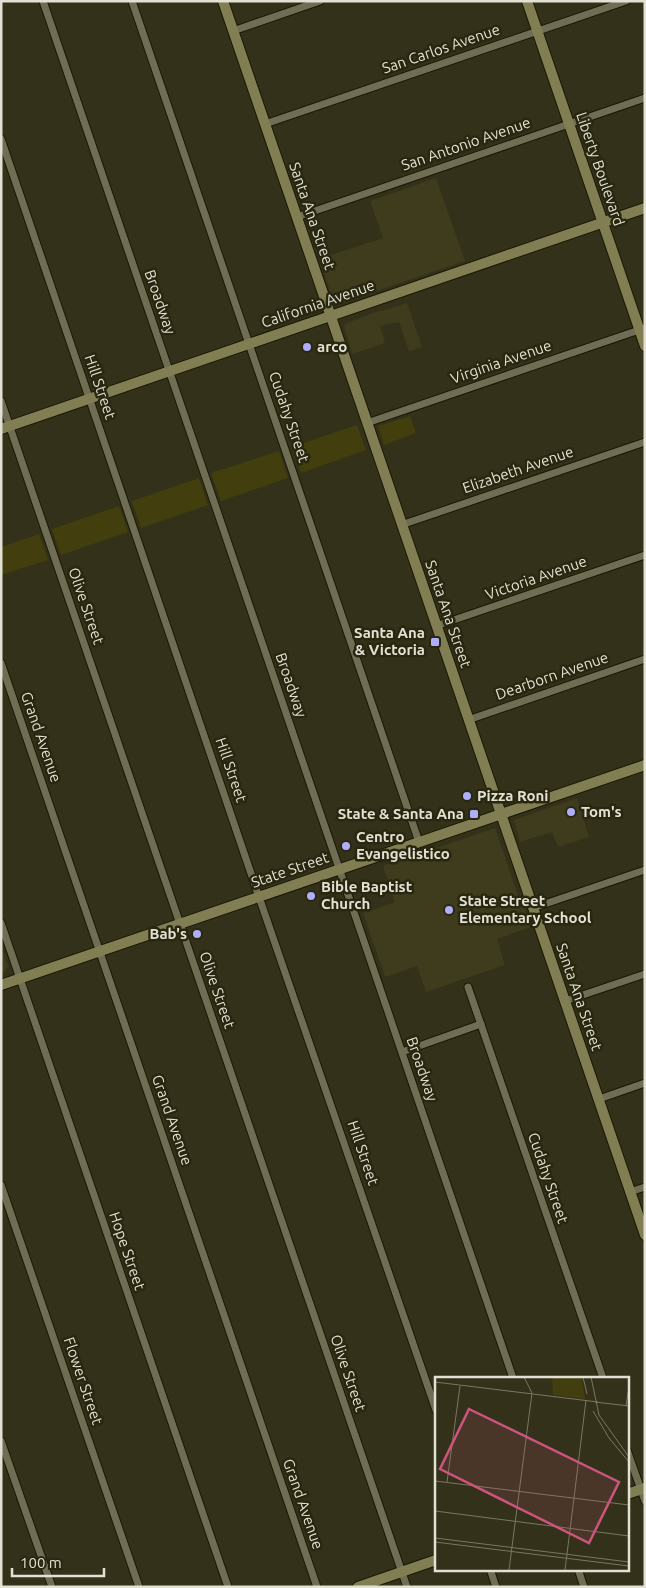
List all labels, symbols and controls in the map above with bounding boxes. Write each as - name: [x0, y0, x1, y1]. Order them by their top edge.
- street label: San Carlos Avenue: [380, 20, 502, 77]
- street label: Liberty Boulevard: [573, 110, 628, 228]
- street label: San Antonio Avenue: [399, 113, 533, 174]
- street label: Santa Ana Street: [286, 160, 339, 272]
- street label: Broadway: [142, 267, 179, 336]
- street label: California Avenue: [259, 276, 377, 331]
- street label: Virginia Avenue: [448, 336, 553, 387]
- place label: arco: [317, 338, 347, 355]
- marker: arco: [301, 341, 313, 353]
- street label: Hill Street: [81, 352, 119, 422]
- street label: Cudahy Street: [266, 369, 313, 465]
- street label: Elizabeth Avenue: [460, 443, 575, 496]
- street label: Victoria Avenue: [483, 552, 589, 603]
- street label: Santa Ana Street: [422, 558, 475, 670]
- street label: Olive Street: [65, 565, 108, 647]
- place label: Santa Ana & Victoria: [354, 624, 425, 658]
- marker: Santa Ana & Victoria: [429, 636, 441, 648]
- street label: Dearborn Avenue: [493, 648, 610, 703]
- street label: Broadway: [273, 650, 310, 719]
- street label: Grand Avenue: [18, 689, 65, 784]
- street label: Hill Street: [212, 735, 250, 805]
- place label: Pizza Roni: [477, 787, 548, 804]
- marker: Pizza Roni: [461, 790, 473, 802]
- place label: Tom's: [581, 803, 622, 820]
- place label: State & Santa Ana: [338, 805, 464, 822]
- marker: Tom's: [565, 806, 577, 818]
- marker: State & Santa Ana: [468, 808, 480, 820]
- place label: Centro Evangelistico: [356, 828, 450, 862]
- marker: Centro Evangelistico: [340, 840, 352, 852]
- street label: State Street: [249, 848, 331, 891]
- place label: Bible Baptist Church: [321, 878, 413, 912]
- marker: Bible Baptist Church: [305, 890, 317, 902]
- place label: State Street Elementary School: [459, 892, 592, 926]
- marker: State Street Elementary School: [443, 904, 455, 916]
- place label: Bab's: [149, 925, 187, 942]
- marker: Bab's: [191, 928, 203, 940]
- street label: Santa Ana Street: [553, 941, 606, 1053]
- street label: Olive Street: [196, 949, 239, 1031]
- street label: Broadway: [404, 1034, 441, 1103]
- street label: Grand Avenue: [149, 1072, 196, 1167]
- street label: Hill Street: [344, 1118, 382, 1188]
- street label: Cudahy Street: [525, 1130, 572, 1226]
- street label: Hope Street: [106, 1209, 149, 1292]
- street label: Olive Street: [327, 1332, 370, 1414]
- street label: Flower Street: [61, 1335, 106, 1427]
- inset map: [435, 1377, 628, 1570]
- street label: Grand Avenue: [280, 1456, 327, 1551]
- scale bar: [12, 1546, 105, 1578]
- text: 100 m: [20, 1554, 62, 1571]

